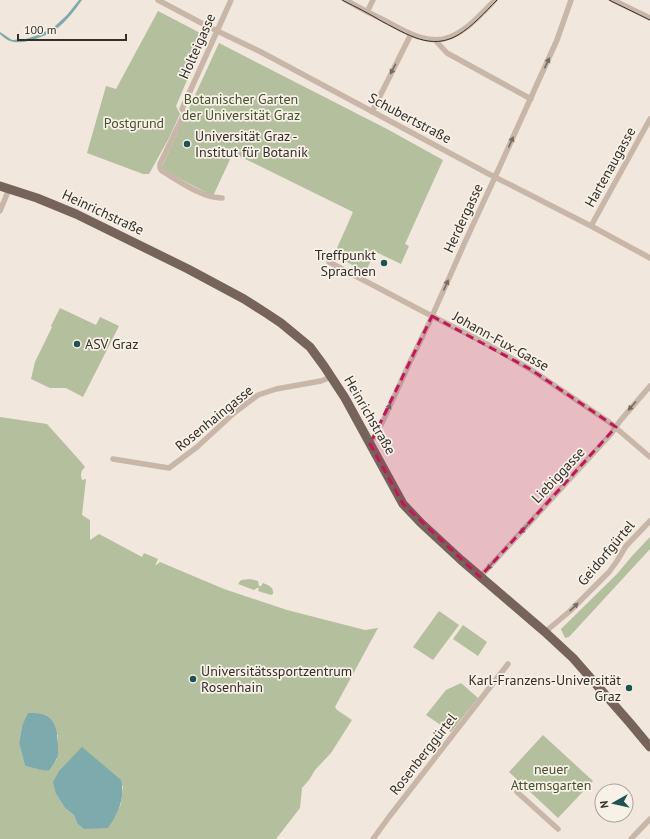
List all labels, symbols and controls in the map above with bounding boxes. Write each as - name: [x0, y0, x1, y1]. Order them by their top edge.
- street label: Holteigasse: [175, 10, 219, 82]
- scale bar: [18, 16, 126, 42]
- text: 100 m: [24, 22, 57, 37]
- one-way arrow: [544, 58, 550, 69]
- one-way arrow: [390, 63, 397, 75]
- street label: Schubertstraße: [365, 89, 455, 147]
- park label: Botanischer Garten der Universität Graz: [182, 90, 300, 124]
- park label: Postgrund: [104, 114, 164, 132]
- street label: Hartenaugasse: [581, 124, 639, 210]
- place label: Universität Graz - Institut für Botanik: [195, 127, 308, 161]
- one-way arrow: [508, 136, 514, 147]
- marker: Universität Graz - Institut für Botanik: [182, 139, 192, 149]
- street label: Herdergasse: [439, 181, 487, 255]
- street label: Heinrichstraße: [59, 185, 147, 239]
- place label: Treffpunkt Sprachen: [315, 246, 376, 280]
- marker: Treffpunkt Sprachen: [379, 258, 389, 268]
- one-way arrow: [443, 279, 449, 291]
- street label: Johann-Fux-Gasse: [449, 307, 552, 375]
- place label: ASV Graz: [85, 335, 138, 353]
- marker: ASV Graz: [72, 339, 82, 349]
- street label: Heinrichstraße: [340, 372, 400, 458]
- street label: Rosenhaingasse: [171, 381, 257, 455]
- one-way arrow: [628, 401, 637, 412]
- one-way arrow: [385, 404, 391, 415]
- street label: Liebiggasse: [527, 443, 589, 507]
- street label: Geidorfgürtel: [574, 517, 638, 589]
- one-way arrow: [519, 524, 529, 534]
- one-way arrow: [487, 559, 496, 570]
- one-way arrow: [569, 602, 579, 612]
- place label: Universitätssportzentrum Rosenhain: [201, 662, 352, 696]
- place label: Karl-Franzens-Universität Graz: [469, 671, 621, 705]
- marker: Universitätssportzentrum Rosenhain: [188, 674, 198, 684]
- marker: Karl-Franzens-Universität Graz: [624, 683, 634, 693]
- street label: Rosenberggürtel: [385, 710, 461, 798]
- park label: neuer Attemsgarten: [511, 760, 591, 794]
- north arrow: [594, 783, 634, 823]
- text: N: [597, 800, 612, 809]

